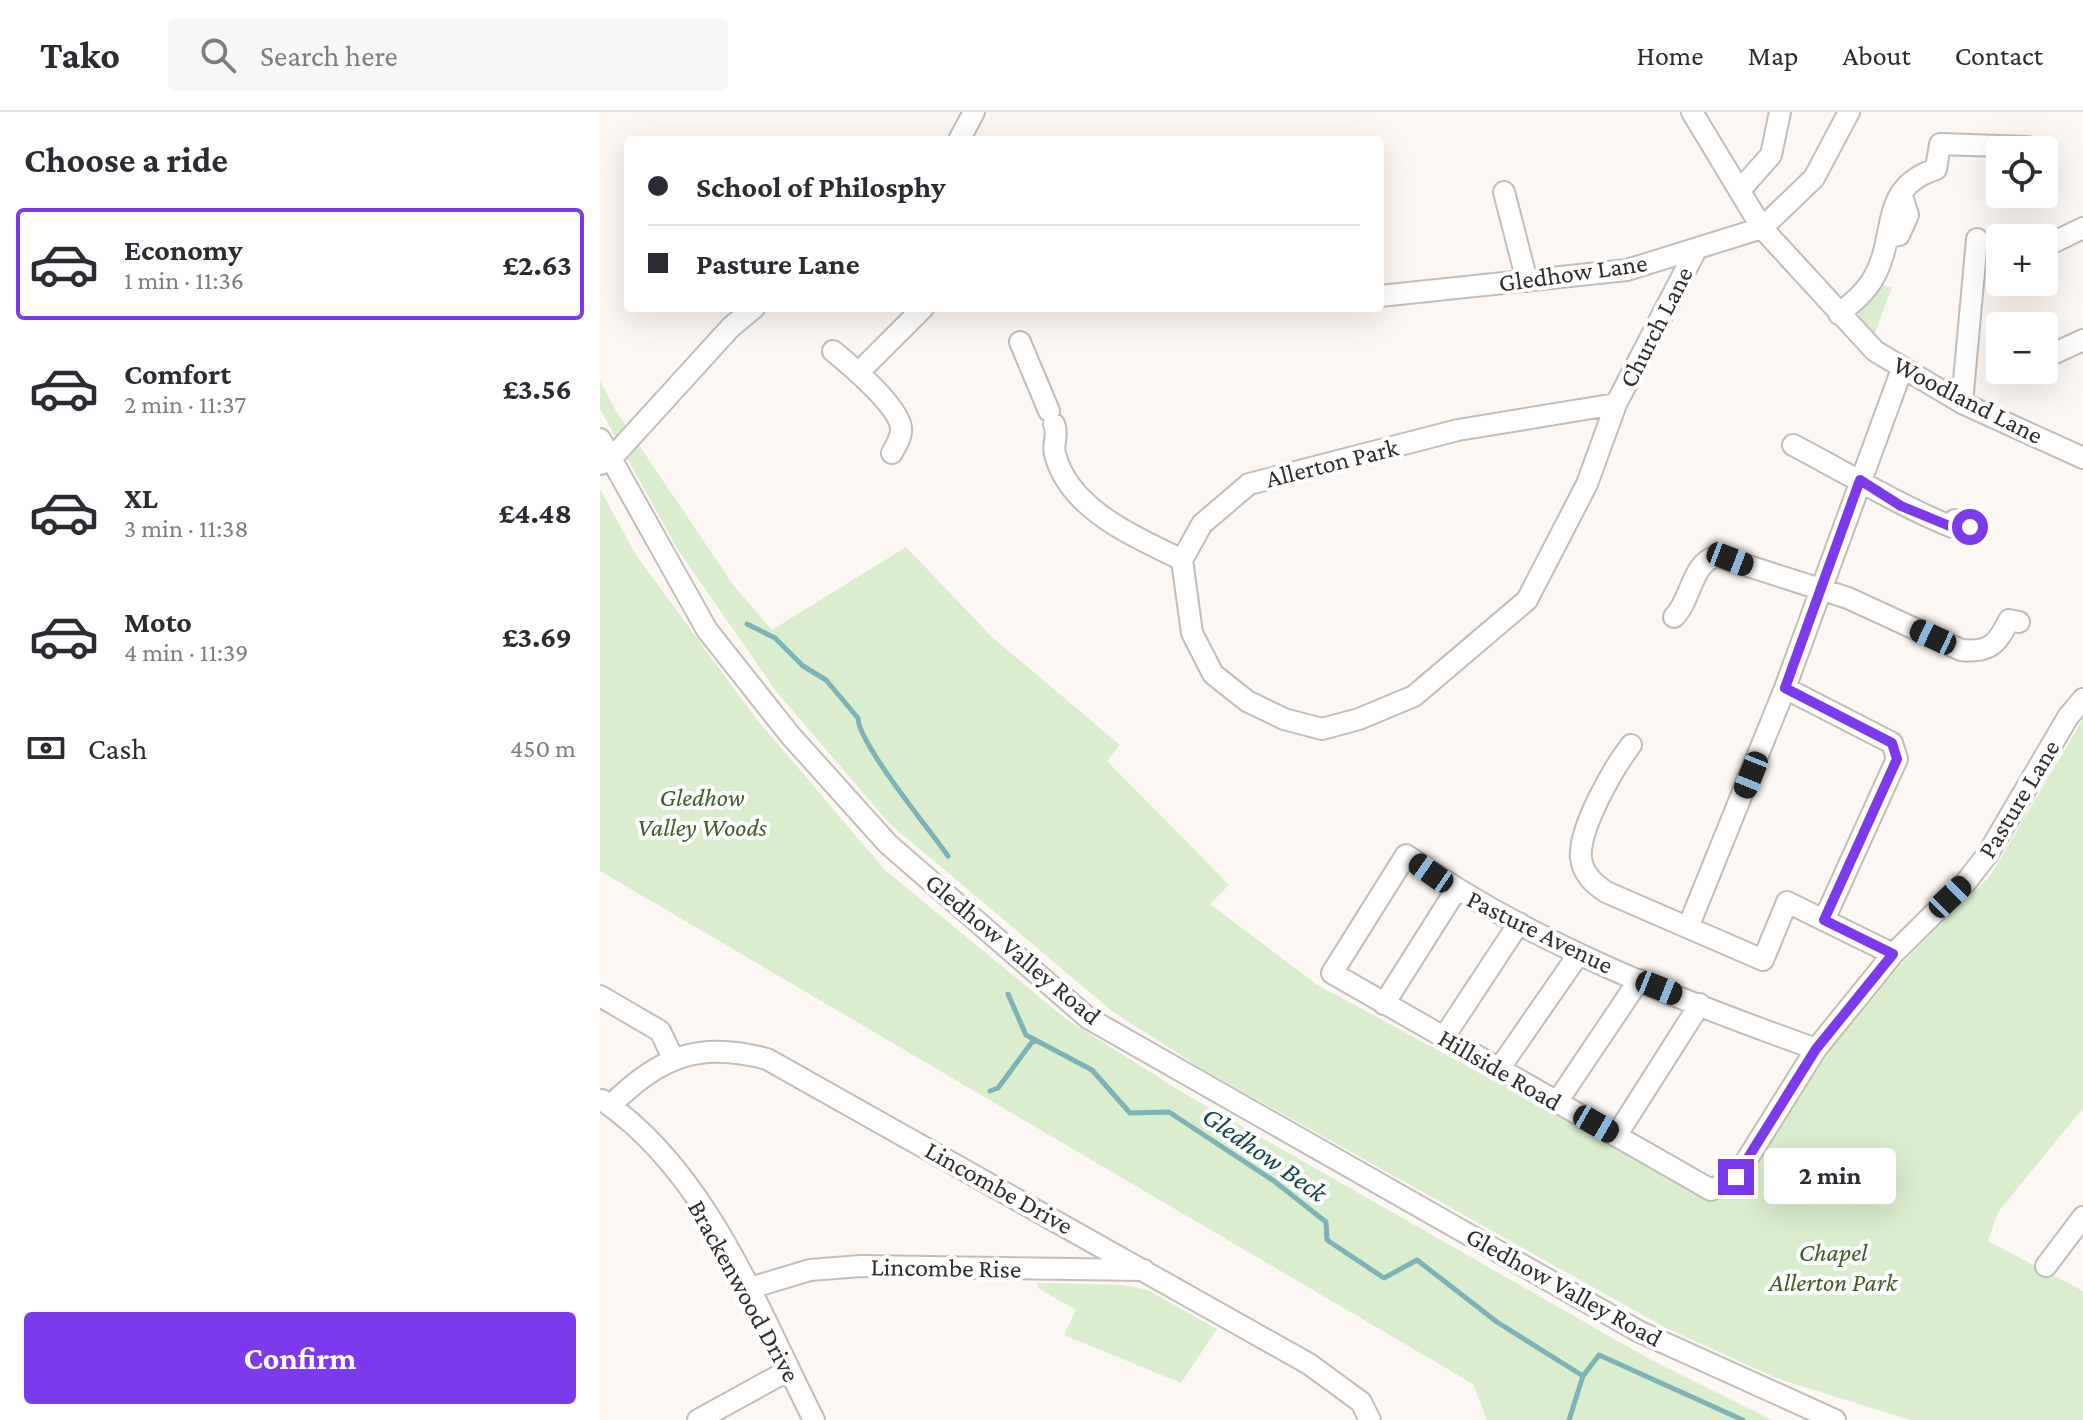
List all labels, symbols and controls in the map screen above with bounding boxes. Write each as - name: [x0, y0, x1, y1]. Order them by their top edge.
- search box: [168, 19, 728, 91]
- icon: search: [196, 33, 240, 77]
- text: Tako: [40, 34, 120, 76]
- text: Search here: [260, 39, 398, 72]
- text: Home: [1637, 40, 1704, 71]
- text: Map: [1748, 40, 1799, 71]
- text: About: [1843, 40, 1911, 71]
- text: Contact: [1955, 40, 2043, 71]
- map controls: [1986, 136, 2058, 384]
- button: locate: [1986, 136, 2058, 208]
- text: Choose a ride: [24, 140, 228, 180]
- text: School of Philosphy: [696, 170, 946, 203]
- button: +: [1986, 224, 2058, 296]
- icon: car: [28, 228, 100, 300]
- text: Economy: [124, 233, 243, 266]
- text: Pasture Lane: [696, 247, 860, 280]
- text: £2.63: [502, 248, 572, 281]
- street label: Gledhow Lane: [1497, 248, 1649, 298]
- street label: Church Lane: [1613, 262, 1699, 392]
- text: 1 min · 11:36: [124, 266, 244, 295]
- button: −: [1986, 312, 2058, 384]
- street label: Woodland Lane: [1888, 350, 2048, 450]
- icon: car: [28, 352, 100, 424]
- text: Comfort: [124, 357, 231, 390]
- text: £3.56: [502, 372, 572, 405]
- text: 2 min · 11:37: [124, 390, 246, 419]
- street label: Allerton Park: [1263, 432, 1402, 493]
- icon: car: [28, 476, 100, 548]
- text: XL: [124, 481, 158, 514]
- text: £4.48: [498, 496, 572, 529]
- route start: [1952, 509, 1988, 545]
- text: 3 min · 11:38: [124, 514, 248, 543]
- car: [1703, 539, 1757, 579]
- icon: car: [28, 600, 100, 672]
- text: Moto: [124, 605, 192, 638]
- car: [1906, 616, 1960, 658]
- text: £3.69: [502, 620, 572, 653]
- text: 4 min · 11:39: [124, 638, 248, 667]
- icon: cash: [24, 726, 68, 770]
- text: Cash: [88, 732, 147, 765]
- text: 450 m: [510, 734, 576, 763]
- street label: Pasture Lane: [1972, 735, 2066, 863]
- car: [1731, 748, 1771, 802]
- park label: Gledhow Valley Woods: [637, 783, 767, 842]
- car: [1404, 849, 1458, 897]
- street label: Gledhow Valley Road: [920, 867, 1107, 1031]
- car: [1924, 872, 1976, 922]
- street label: Pasture Avenue: [1462, 884, 1618, 980]
- car: [1632, 968, 1686, 1008]
- street label: Hillside Road: [1433, 1023, 1567, 1117]
- water label: Gledhow Beck: [1197, 1100, 1335, 1209]
- car: [1569, 1102, 1623, 1146]
- street label: Lincombe Drive: [920, 1135, 1078, 1241]
- callout: 2 min: [1764, 1149, 1896, 1205]
- route end: [1718, 1159, 1754, 1195]
- text: 2 min: [1799, 1161, 1861, 1190]
- street label: Brackenwood Drive: [682, 1195, 806, 1387]
- street label: Gledhow Valley Road: [1461, 1221, 1667, 1353]
- park label: Chapel Allerton Park: [1767, 1238, 1899, 1297]
- street label: Lincombe Rise: [870, 1252, 1022, 1284]
- button: Confirm: [24, 1312, 576, 1404]

